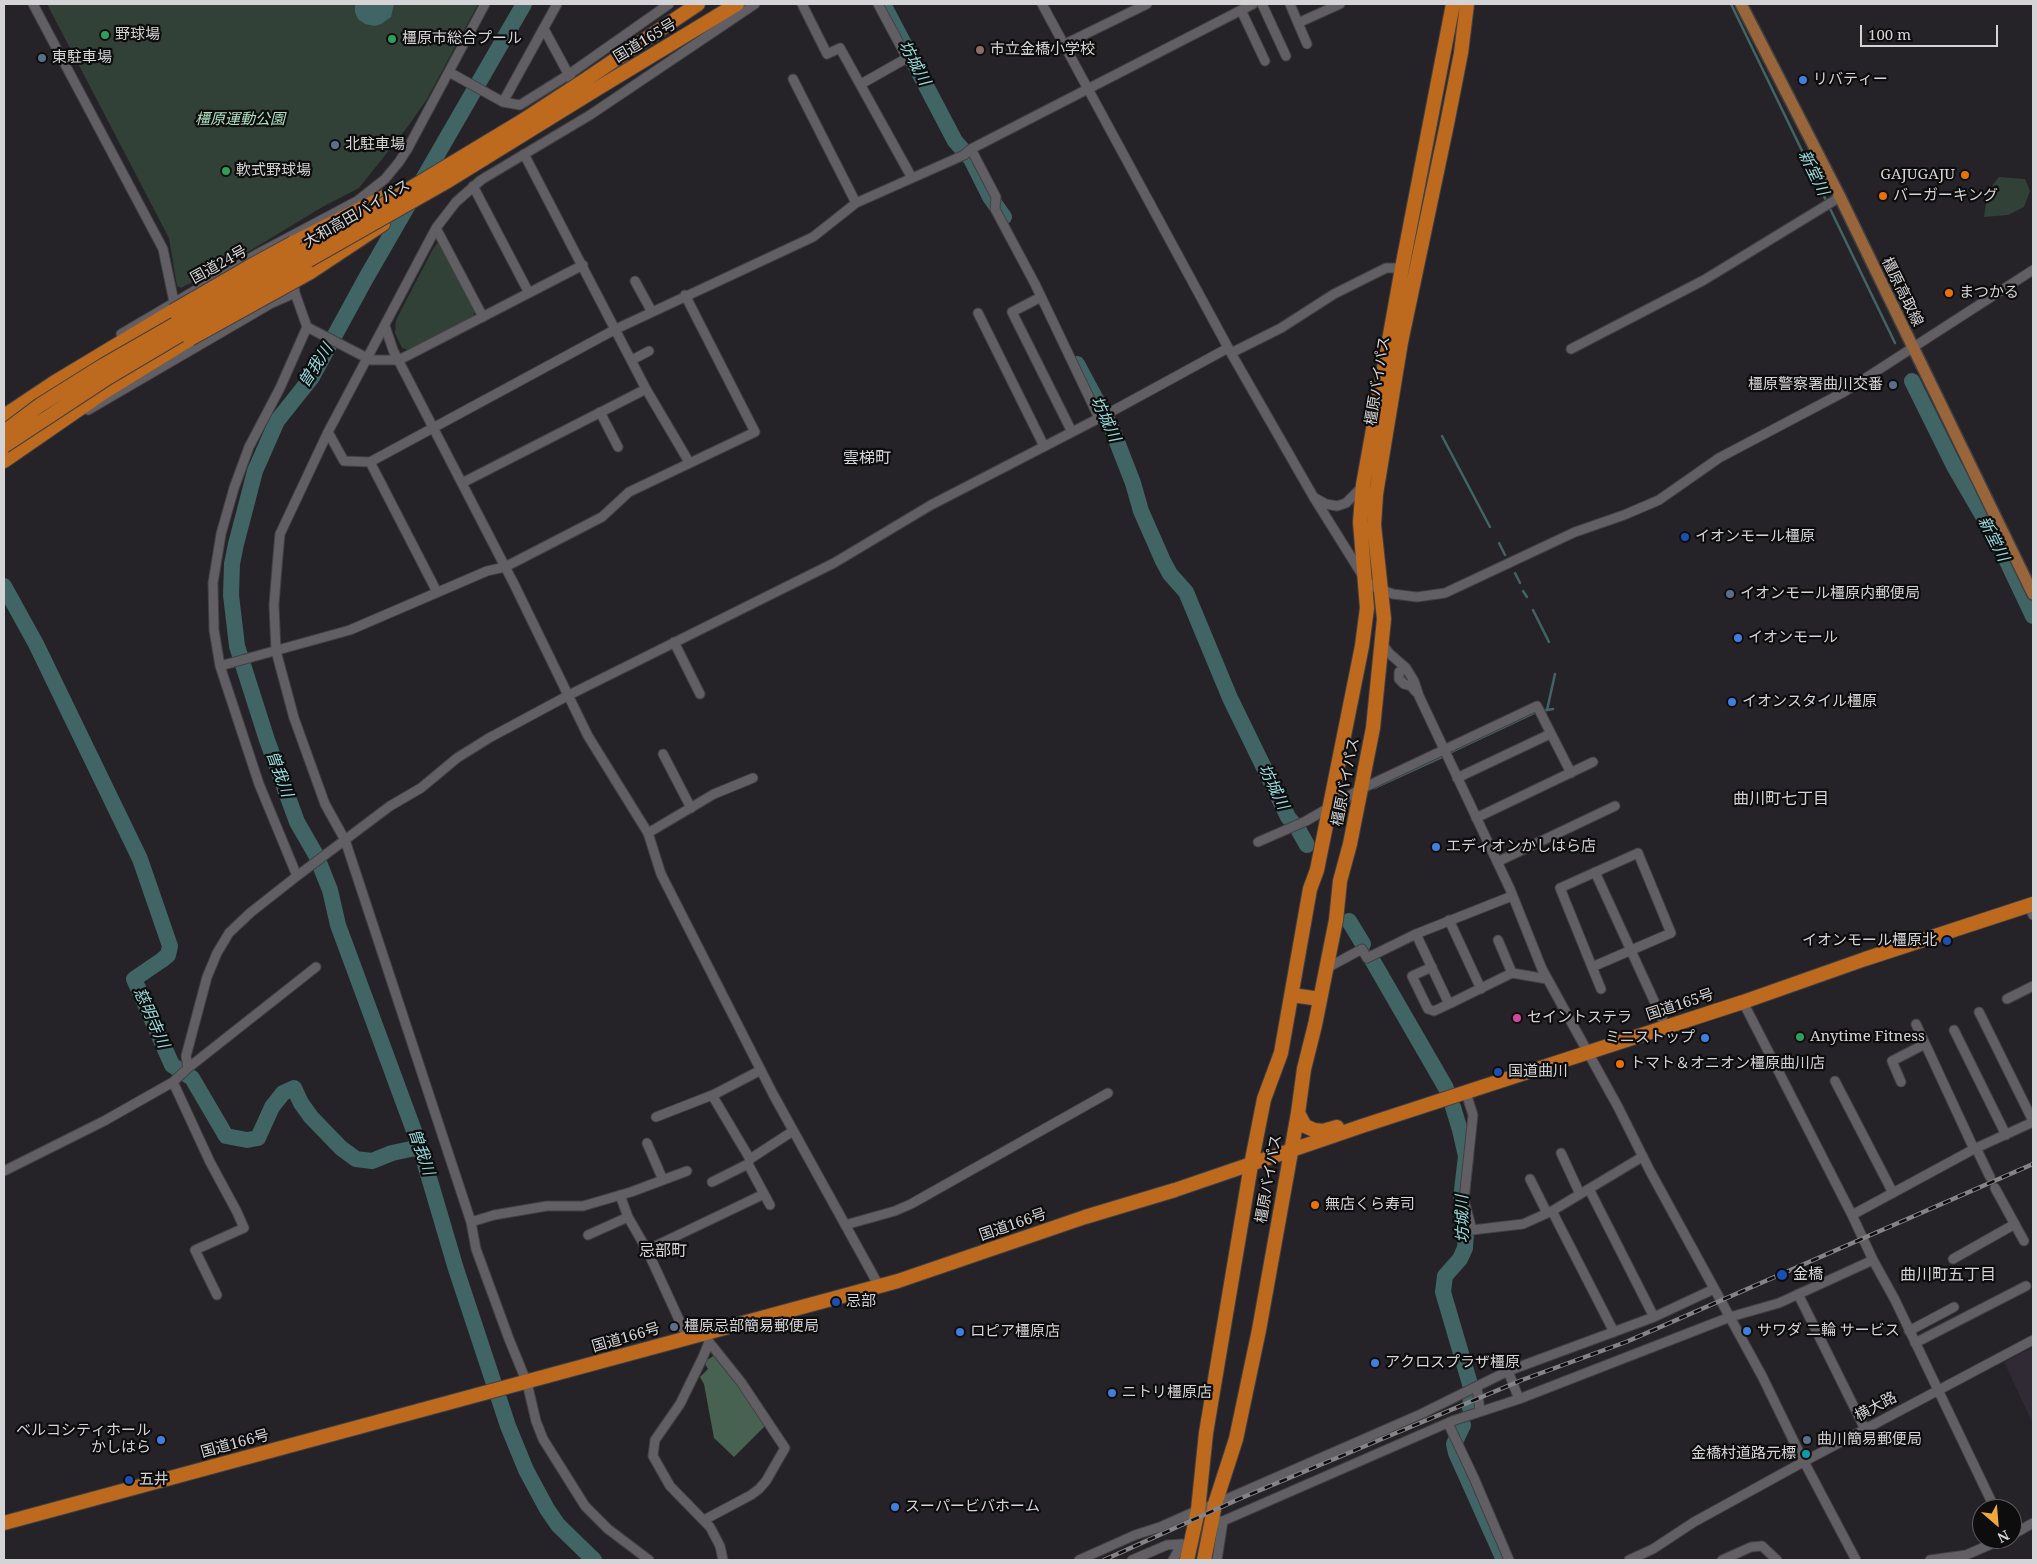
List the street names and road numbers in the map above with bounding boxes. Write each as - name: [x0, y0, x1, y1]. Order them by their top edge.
- street label: 国道165号: [610, 15, 680, 67]
- street label: 大和高田バイパス: [301, 176, 413, 252]
- street label: 国道24号: [188, 242, 250, 288]
- street label: 橿原高取線: [1877, 254, 1927, 330]
- street label: 橿原バイパス: [1362, 335, 1394, 427]
- street label: 橿原バイパス: [1329, 736, 1363, 828]
- street label: 国道165号: [1644, 986, 1716, 1024]
- street label: 橿原バイパス: [1252, 1133, 1286, 1225]
- street label: 国道166号: [977, 1205, 1049, 1245]
- street label: 国道166号: [590, 1320, 662, 1356]
- street label: 横大路: [1852, 1388, 1900, 1426]
- street label: 国道166号: [199, 1426, 271, 1462]

